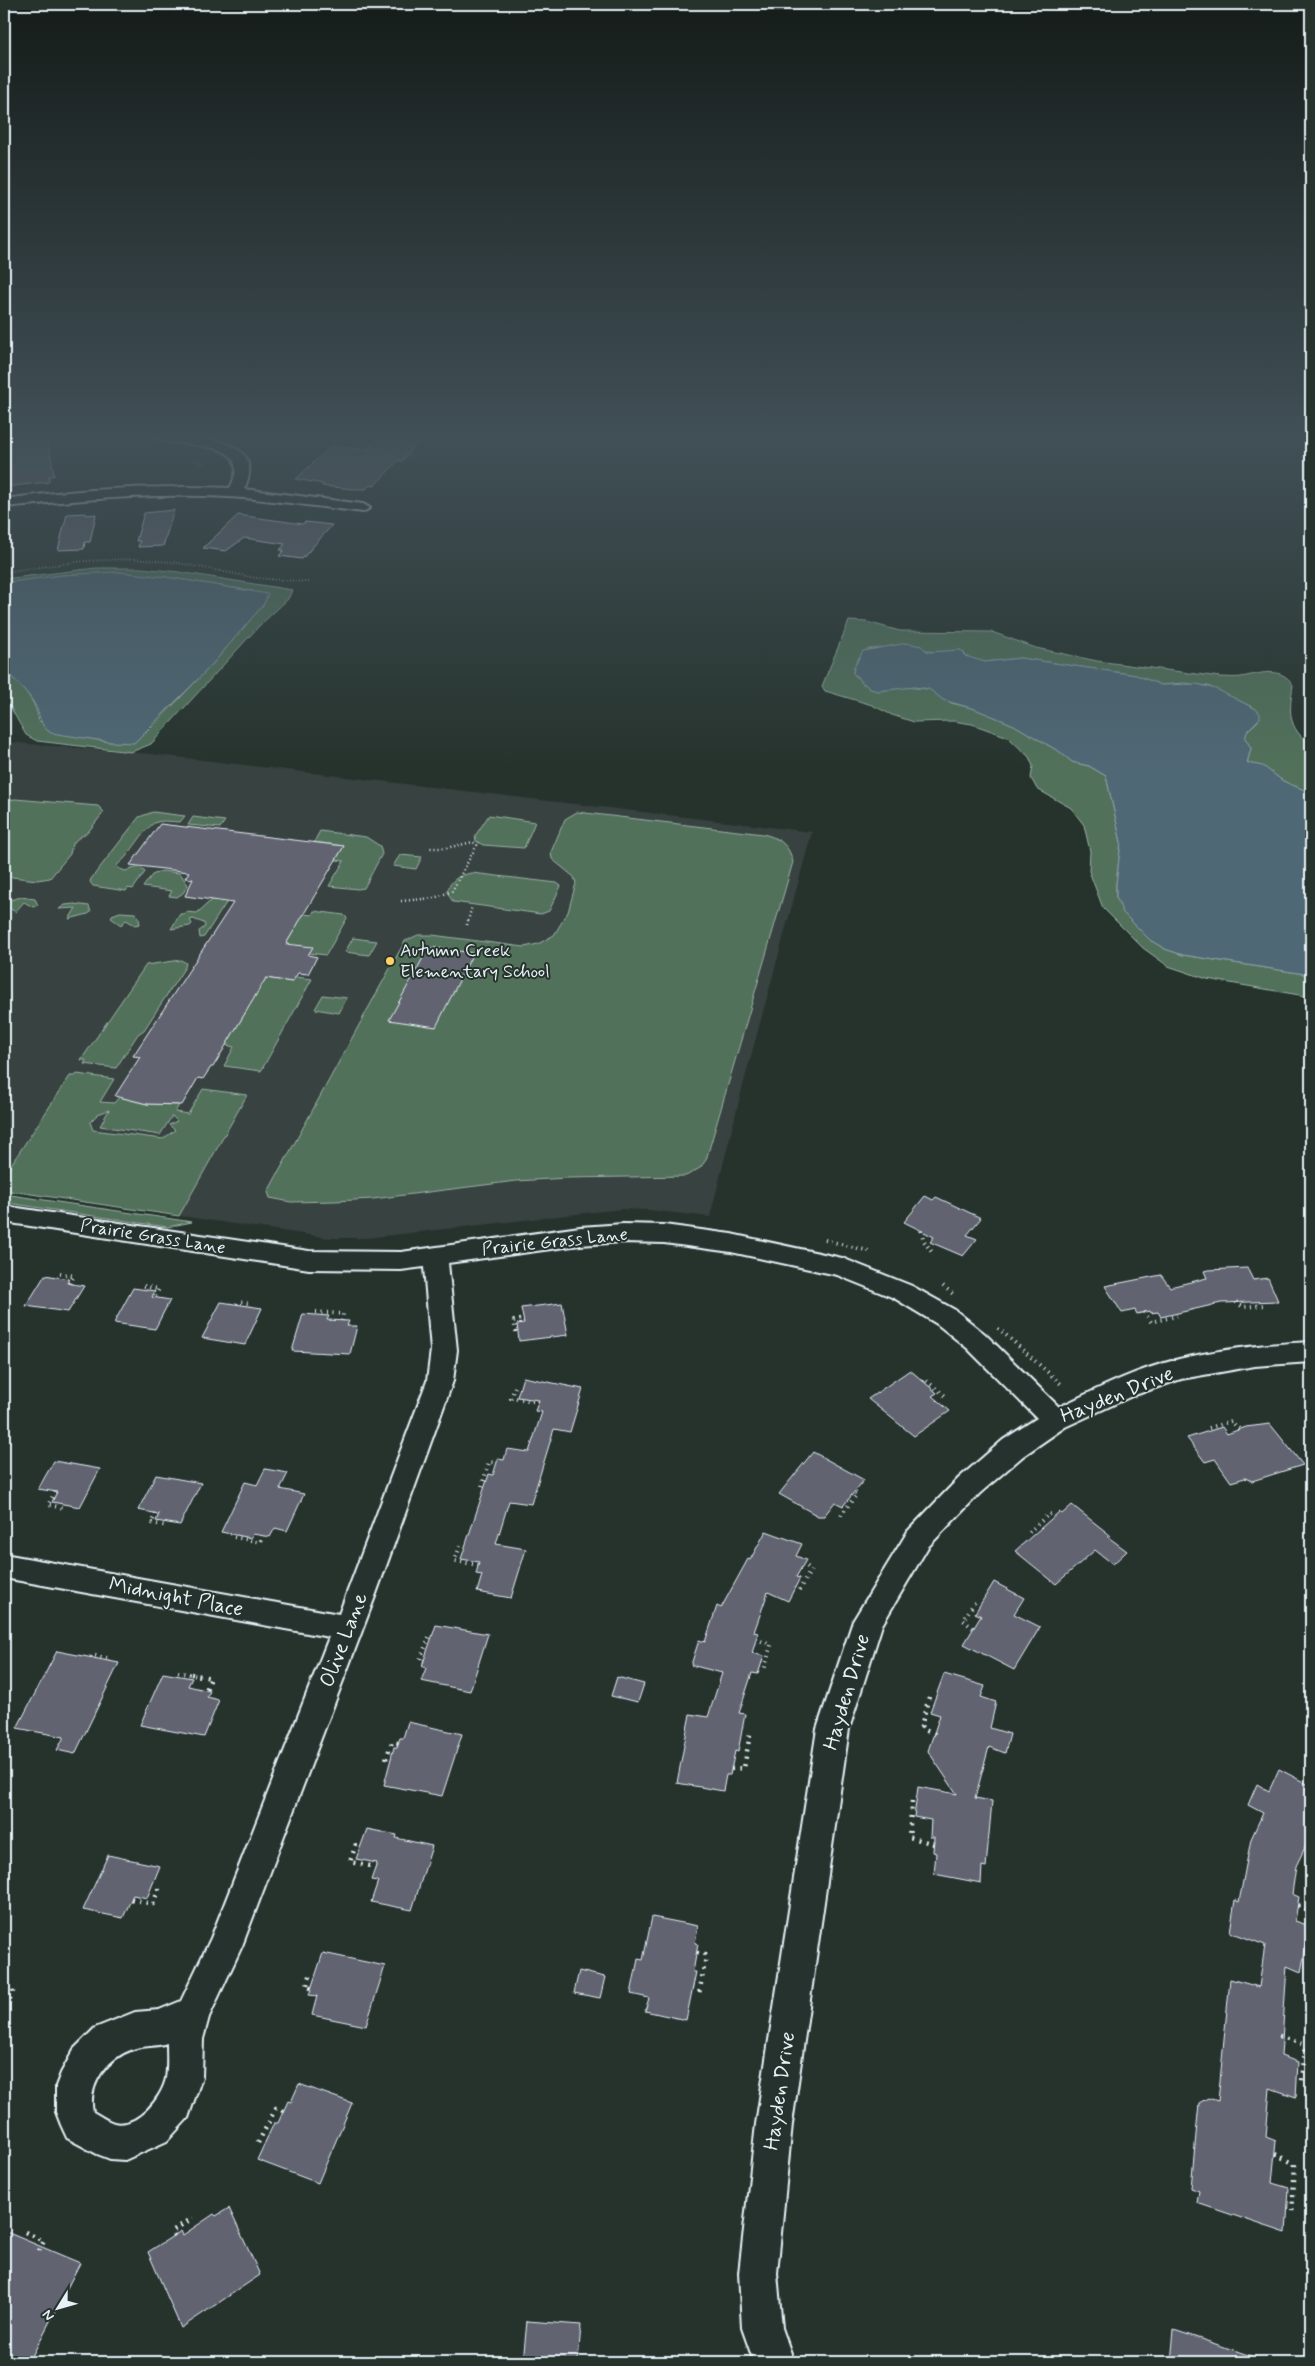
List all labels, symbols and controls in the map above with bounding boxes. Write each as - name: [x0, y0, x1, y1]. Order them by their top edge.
- place label: Autumn Creek Elementary School: [400, 939, 550, 984]
- marker: Autumn Creek Elementary School: [384, 955, 396, 967]
- street label: Prairie Grass Lane: [79, 1214, 227, 1260]
- street label: Prairie Grass Lane: [481, 1222, 629, 1262]
- street label: Hayden Drive: [1056, 1360, 1178, 1430]
- street label: Midnight Place: [106, 1570, 246, 1624]
- street label: Olive Lane: [313, 1589, 375, 1691]
- street label: Hayden Drive: [817, 1631, 877, 1753]
- street label: Hayden Drive: [758, 2030, 802, 2152]
- north arrow: [32, 2284, 82, 2334]
- text: N: [38, 2306, 58, 2324]

